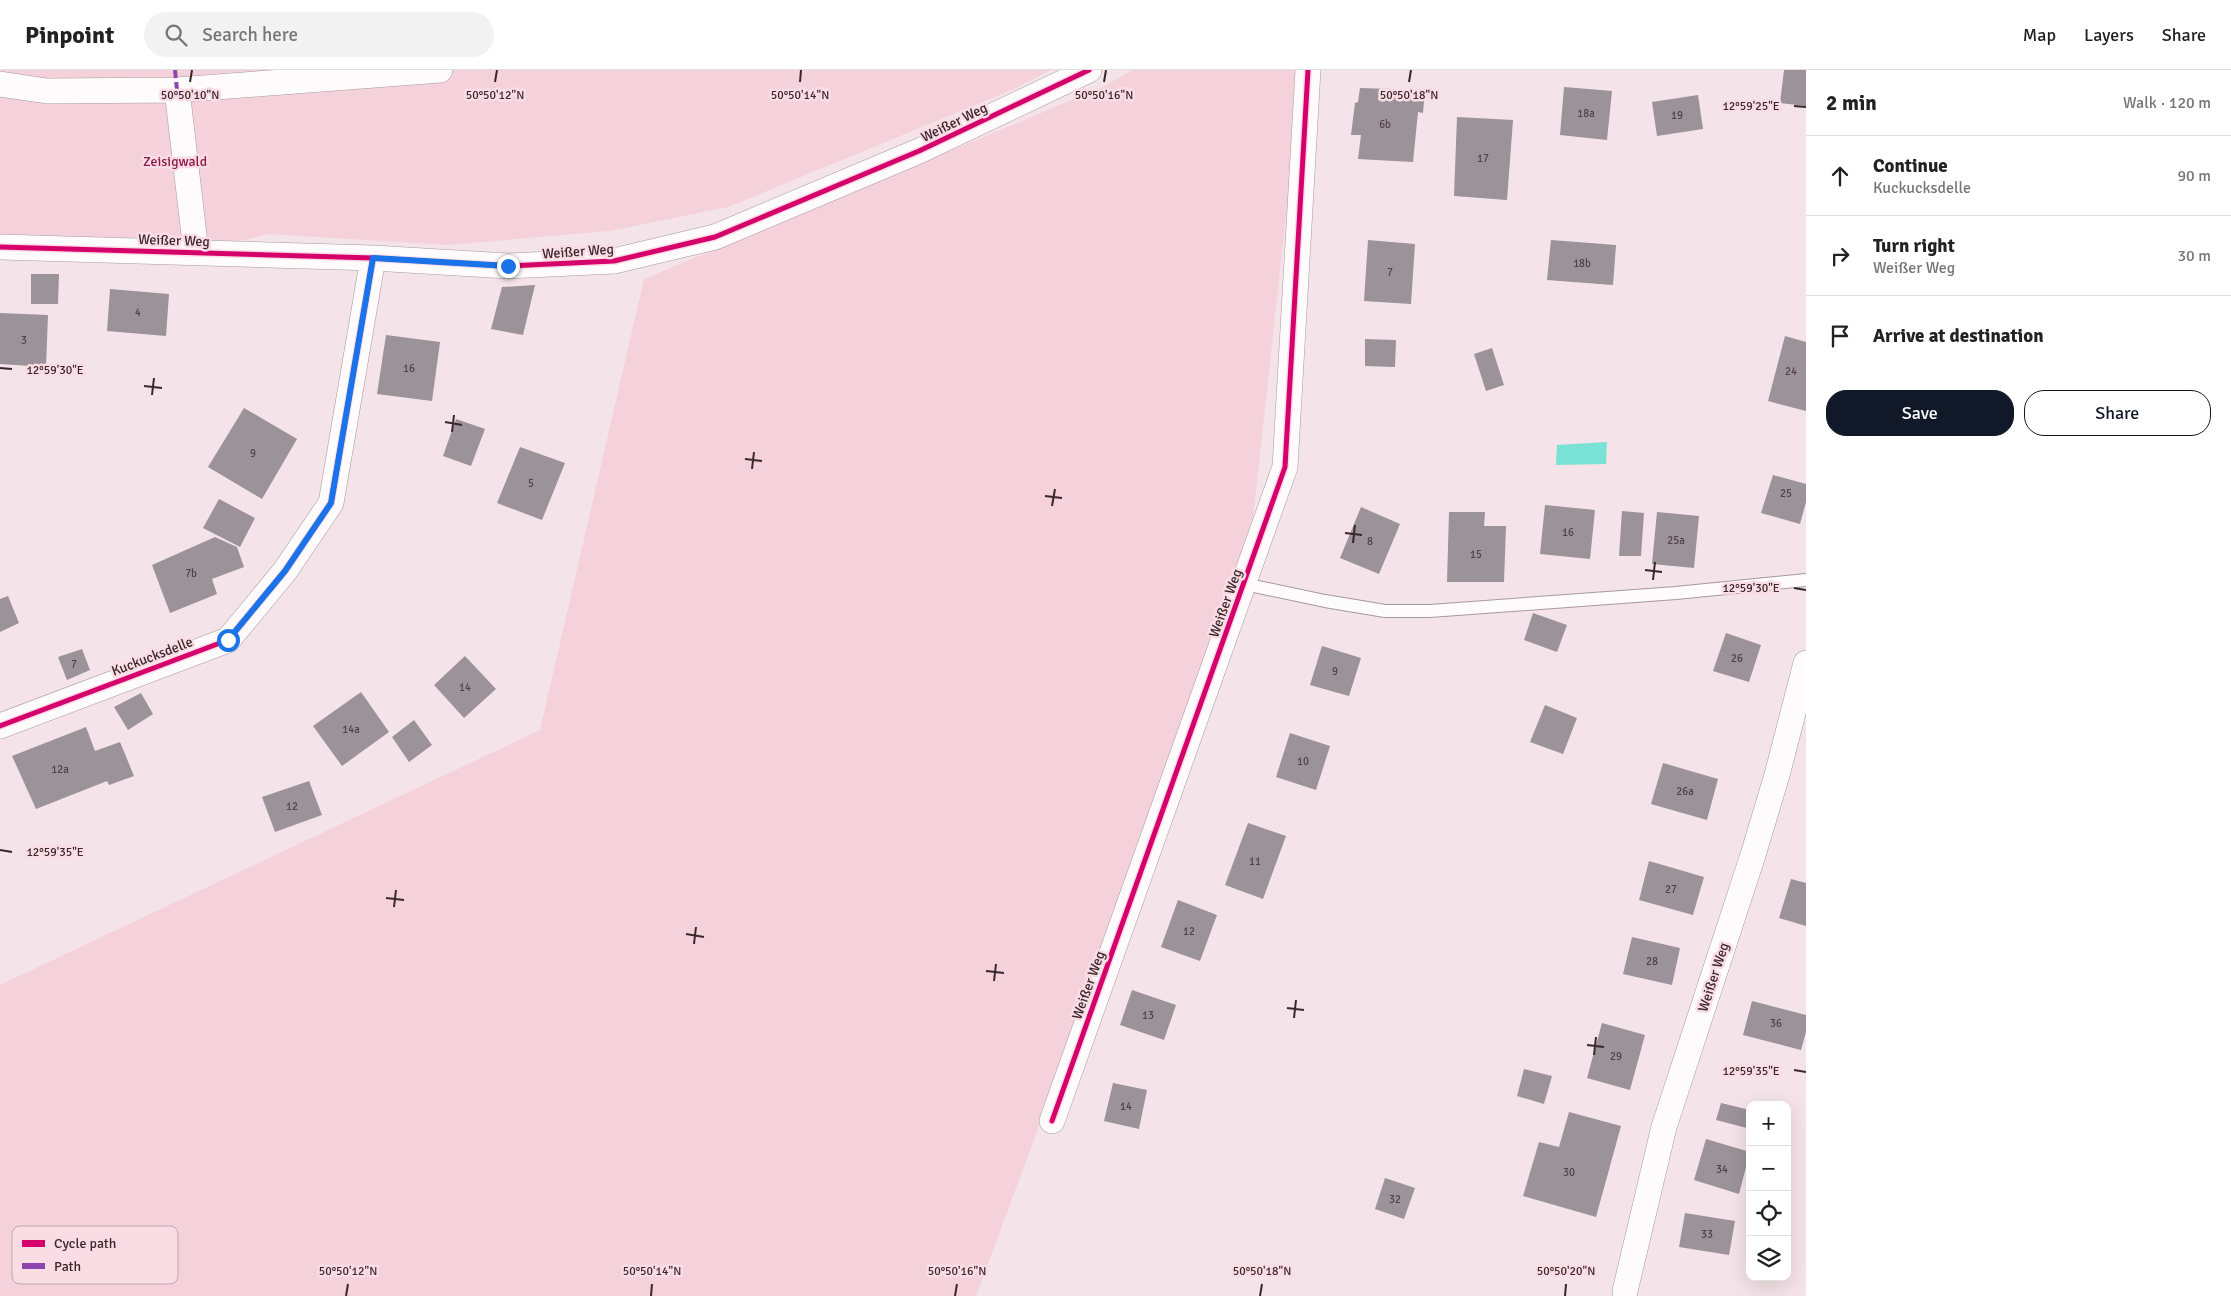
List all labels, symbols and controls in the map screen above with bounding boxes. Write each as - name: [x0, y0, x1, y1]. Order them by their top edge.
- search box: [144, 12, 494, 57]
- text: Pinpoint: [25, 20, 114, 50]
- icon: search: [162, 21, 190, 49]
- text: Search here: [202, 23, 298, 47]
- text: Map: [2023, 24, 2056, 46]
- text: Layers: [2084, 24, 2134, 46]
- text: Share: [2162, 24, 2206, 46]
- text: 50°50'10"N: [161, 88, 219, 103]
- text: 50°50'12"N: [466, 88, 524, 103]
- text: 50°50'14"N: [771, 88, 829, 103]
- text: 50°50'16"N: [1075, 88, 1133, 103]
- text: 50°50'18"N: [1380, 88, 1438, 103]
- text: 2 min: [1826, 90, 1877, 116]
- text: Walk · 120 m: [2123, 93, 2211, 113]
- street label: Weißer Weg: [918, 99, 990, 146]
- text: 12°59'25"E: [1722, 99, 1780, 114]
- house number: 18a: [1577, 107, 1595, 120]
- house number: 19: [1671, 109, 1683, 122]
- house number: 6b: [1379, 118, 1391, 131]
- house number: 17: [1477, 152, 1489, 165]
- park label: Zeisigwald: [143, 153, 207, 170]
- text: Continue: [1873, 154, 1948, 178]
- icon: ahead: [1826, 162, 1854, 190]
- text: 90 m: [2177, 166, 2211, 186]
- text: Kuckucksdelle: [1873, 178, 1971, 198]
- street label: Weißer Weg: [138, 231, 210, 250]
- text: Turn right: [1873, 234, 1955, 258]
- street label: Weißer Weg: [542, 241, 614, 262]
- icon: right: [1826, 242, 1854, 270]
- text: 30 m: [2177, 246, 2211, 266]
- route end: [497, 255, 520, 278]
- house number: 18b: [1573, 257, 1591, 270]
- text: Weißer Weg: [1873, 258, 1955, 278]
- house number: 7: [1387, 266, 1393, 279]
- house number: 4: [135, 306, 141, 319]
- icon: arrive: [1826, 322, 1854, 350]
- text: Arrive at destination: [1873, 324, 2044, 348]
- house number: 3: [21, 334, 27, 347]
- house number: 16: [403, 362, 415, 375]
- text: 12°59'30"E: [26, 363, 84, 378]
- house number: 24: [1785, 365, 1797, 378]
- button: Save: [1826, 390, 2014, 436]
- button: Share: [2024, 390, 2211, 436]
- house number: 9: [250, 447, 256, 460]
- house number: 5: [528, 477, 534, 490]
- house number: 25: [1780, 487, 1792, 500]
- house number: 16: [1562, 526, 1574, 539]
- house number: 25a: [1667, 534, 1685, 547]
- house number: 8: [1367, 535, 1373, 548]
- house number: 15: [1470, 548, 1482, 561]
- house number: 7b: [185, 567, 197, 580]
- street label: Weißer Weg: [1205, 567, 1246, 640]
- text: 12°59'30"E: [1722, 581, 1780, 596]
- route start: [217, 629, 240, 652]
- street label: Kuckucksdelle: [109, 633, 195, 680]
- house number: 26: [1731, 652, 1743, 665]
- house number: 7: [71, 658, 77, 671]
- house number: 9: [1332, 665, 1338, 678]
- house number: 14: [459, 681, 471, 694]
- house number: 14a: [342, 723, 360, 736]
- house number: 10: [1297, 755, 1309, 768]
- house number: 12a: [51, 763, 69, 776]
- house number: 26a: [1676, 785, 1694, 798]
- house number: 12: [286, 800, 298, 813]
- text: 12°59'35"E: [26, 845, 84, 860]
- house number: 11: [1249, 855, 1261, 868]
- house number: 27: [1665, 883, 1677, 896]
- house number: 12: [1183, 925, 1195, 938]
- street label: Weißer Weg: [1694, 940, 1733, 1014]
- street label: Weißer Weg: [1068, 949, 1109, 1022]
- house number: 28: [1646, 955, 1658, 968]
- house number: 13: [1142, 1009, 1154, 1022]
- house number: 36: [1770, 1017, 1782, 1030]
- house number: 29: [1610, 1050, 1622, 1063]
- text: 12°59'35"E: [1722, 1064, 1780, 1079]
- house number: 14: [1120, 1100, 1132, 1113]
- map controls: [1746, 1101, 1791, 1281]
- button: +: [1746, 1101, 1791, 1146]
- button: −: [1746, 1146, 1791, 1191]
- house number: 34: [1716, 1163, 1728, 1176]
- house number: 30: [1563, 1166, 1575, 1179]
- button: locate: [1746, 1191, 1791, 1236]
- house number: 32: [1389, 1193, 1401, 1206]
- legend: [12, 1226, 178, 1284]
- house number: 33: [1701, 1228, 1713, 1241]
- text: Cycle path: [54, 1235, 116, 1252]
- button: layers: [1746, 1236, 1791, 1281]
- text: Path: [54, 1258, 81, 1275]
- text: 50°50'12"N: [319, 1264, 377, 1279]
- text: 50°50'14"N: [623, 1264, 681, 1279]
- text: 50°50'16"N: [928, 1264, 986, 1279]
- text: 50°50'18"N: [1233, 1264, 1291, 1279]
- text: 50°50'20"N: [1537, 1264, 1595, 1279]

